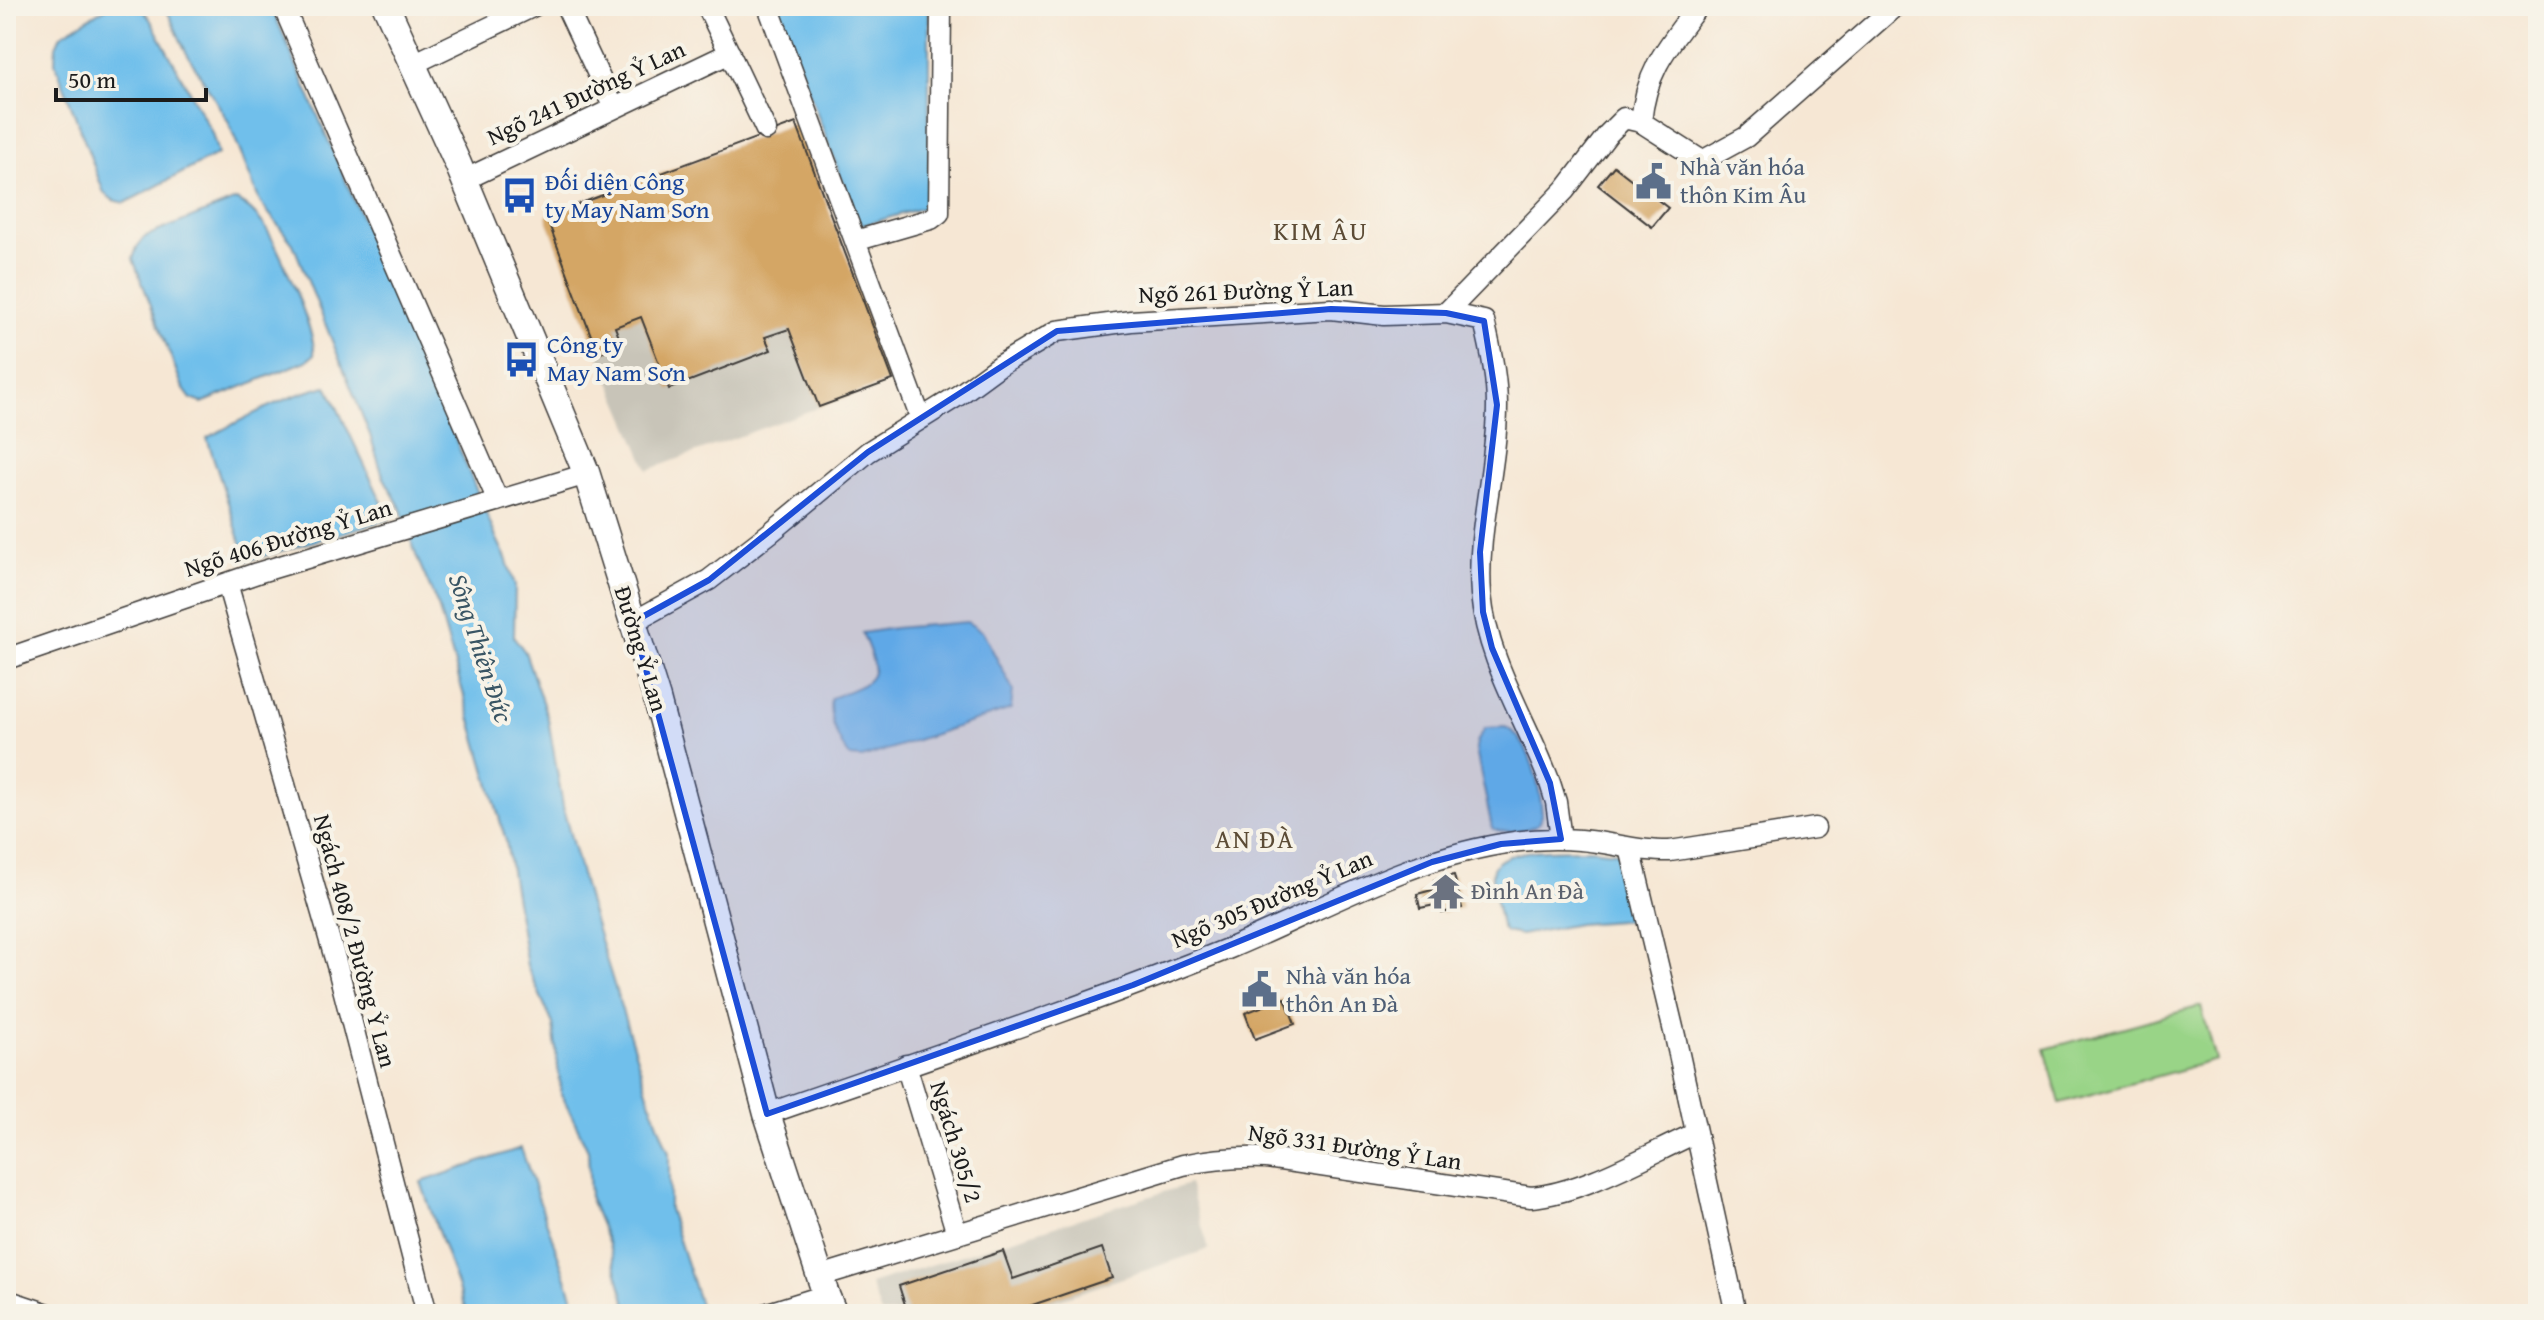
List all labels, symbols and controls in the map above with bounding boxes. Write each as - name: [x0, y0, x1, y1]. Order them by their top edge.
- street label: Ngõ 241 Đường Ỷ Lan: [481, 31, 691, 154]
- scale bar: [56, 52, 206, 102]
- text: 50 m: [68, 62, 116, 97]
- place label: Nhà văn hóa thôn Kim Âu: [1680, 149, 1806, 212]
- public building icon: Nhà văn hóa thôn Kim Âu: [1635, 162, 1673, 200]
- place label: Đối diện Công ty May Nam Sơn: [545, 164, 710, 227]
- bus stop icon: Đối diện Công ty May Nam Sơn: [500, 177, 538, 215]
- district label: KIM ÂU: [1273, 211, 1369, 250]
- street label: Ngõ 261 Đường Ỷ Lan: [1138, 269, 1355, 312]
- place label: Công ty May Nam Sơn: [547, 327, 686, 390]
- bus stop icon: Công ty May Nam Sơn: [502, 340, 540, 378]
- street label: Ngõ 406 Đường Ỷ Lan: [180, 489, 396, 586]
- water label: Sông Thiên Đức: [439, 568, 524, 728]
- street label: Đường Ỷ Lan: [606, 582, 677, 717]
- street label: Ngách 408/2 Đường Ỷ Lan: [305, 810, 406, 1072]
- district label: AN ĐÀ: [1215, 819, 1295, 858]
- street label: Ngõ 305 Đường Ỷ Lan: [1166, 840, 1378, 957]
- temple icon: Đình An Đà: [1426, 872, 1464, 910]
- place label: Đình An Đà: [1471, 873, 1584, 908]
- place label: Nhà văn hóa thôn An Đà: [1286, 958, 1412, 1021]
- public building icon: Nhà văn hóa thôn An Đà: [1241, 971, 1279, 1009]
- street label: Ngách 305/2: [921, 1077, 992, 1207]
- street label: Ngõ 331 Đường Ỷ Lan: [1246, 1114, 1465, 1179]

